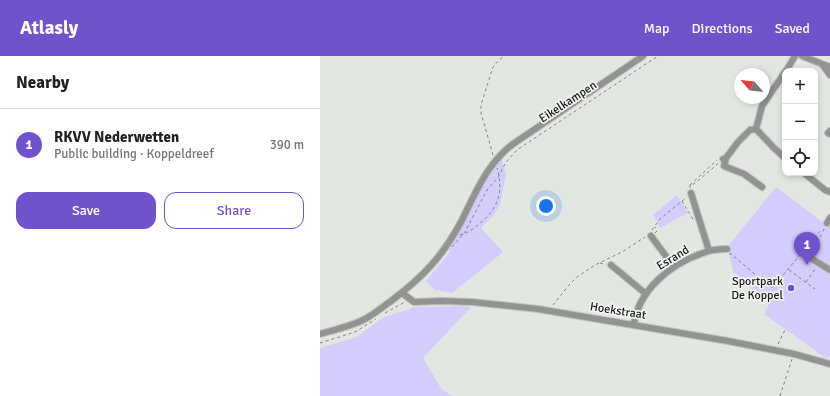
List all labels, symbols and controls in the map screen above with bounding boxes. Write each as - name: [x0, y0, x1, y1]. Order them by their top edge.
- text: Atlasly: [20, 16, 78, 40]
- text: Map: [644, 20, 670, 37]
- text: Directions: [692, 20, 753, 37]
- text: Saved: [775, 20, 810, 37]
- north arrow: [734, 68, 770, 104]
- map controls: [782, 68, 818, 176]
- button: +: [782, 68, 818, 104]
- text: Nearby: [16, 72, 69, 93]
- street label: Eikelkampen: [536, 78, 600, 126]
- button: −: [782, 104, 818, 140]
- text: RKVV Nederwetten: [54, 128, 179, 146]
- text: 1: [25, 137, 33, 153]
- text: 390 m: [270, 137, 304, 153]
- button: locate: [782, 140, 818, 176]
- text: Public building · Koppeldreef: [54, 146, 214, 162]
- button: Save: [16, 192, 156, 229]
- button: Share: [164, 192, 304, 229]
- your location: [536, 196, 556, 216]
- pin: 1: [794, 232, 820, 265]
- street label: Esrand: [654, 242, 692, 274]
- place label: Sportpark De Koppel: [731, 274, 783, 303]
- marker: Sportpark De Koppel: [786, 283, 796, 293]
- street label: Hoekstraat: [589, 299, 647, 323]

